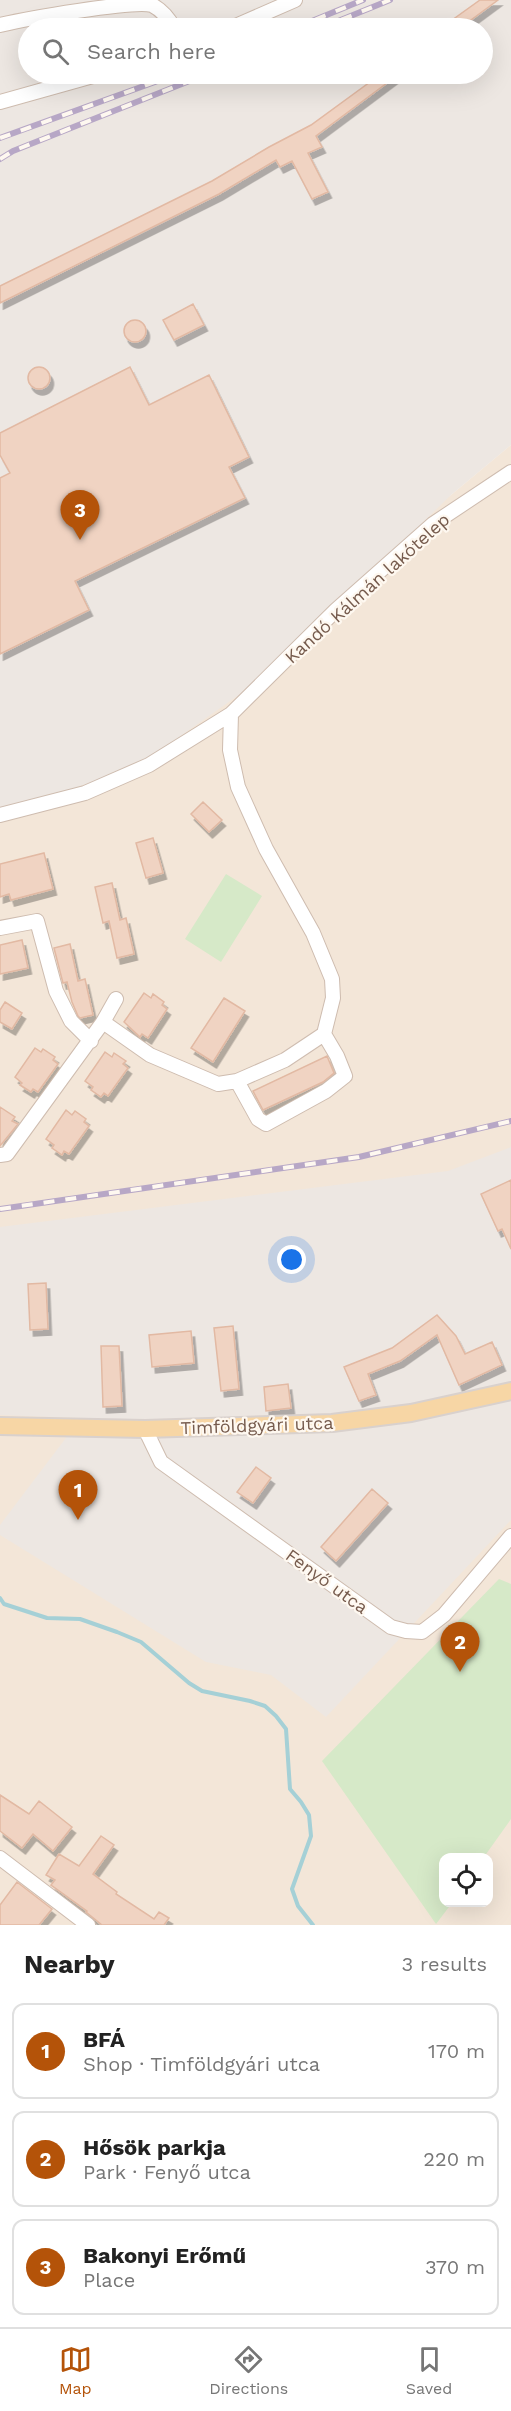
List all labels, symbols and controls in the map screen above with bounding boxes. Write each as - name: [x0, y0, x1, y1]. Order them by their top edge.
- search box: [18, 18, 493, 84]
- icon: search: [39, 35, 72, 68]
- text: Search here: [87, 39, 216, 64]
- pin: 3: [60, 490, 100, 540]
- street label: Kandó Kálmán lakótelep: [280, 508, 454, 668]
- your location: [277, 1245, 306, 1274]
- street label: Timföldgyári utca: [180, 1412, 334, 1438]
- pin: 1: [58, 1470, 98, 1520]
- street label: Fenyő utca: [282, 1544, 372, 1618]
- pin: 2: [440, 1622, 480, 1672]
- map controls: [439, 1853, 493, 1907]
- button: locate: [439, 1853, 493, 1907]
- text: Nearby: [24, 1949, 115, 1979]
- text: 3 results: [402, 1952, 487, 1976]
- text: BFÁ: [83, 2027, 125, 2052]
- text: 1: [41, 2039, 50, 2063]
- text: 170 m: [428, 2039, 485, 2063]
- text: Shop · Timföldgyári utca: [83, 2052, 320, 2076]
- text: Hősök parkja: [83, 2135, 226, 2160]
- text: 2: [40, 2147, 51, 2171]
- text: 220 m: [423, 2147, 485, 2171]
- text: Park · Fenyő utca: [83, 2160, 251, 2184]
- text: Bakonyi Erőmű: [83, 2243, 246, 2268]
- text: 3: [40, 2255, 51, 2279]
- text: 370 m: [425, 2255, 485, 2279]
- text: Place: [83, 2268, 135, 2292]
- tab: Map: [59, 2343, 92, 2398]
- tab: Directions: [209, 2343, 288, 2398]
- tab: Saved: [406, 2343, 452, 2398]

